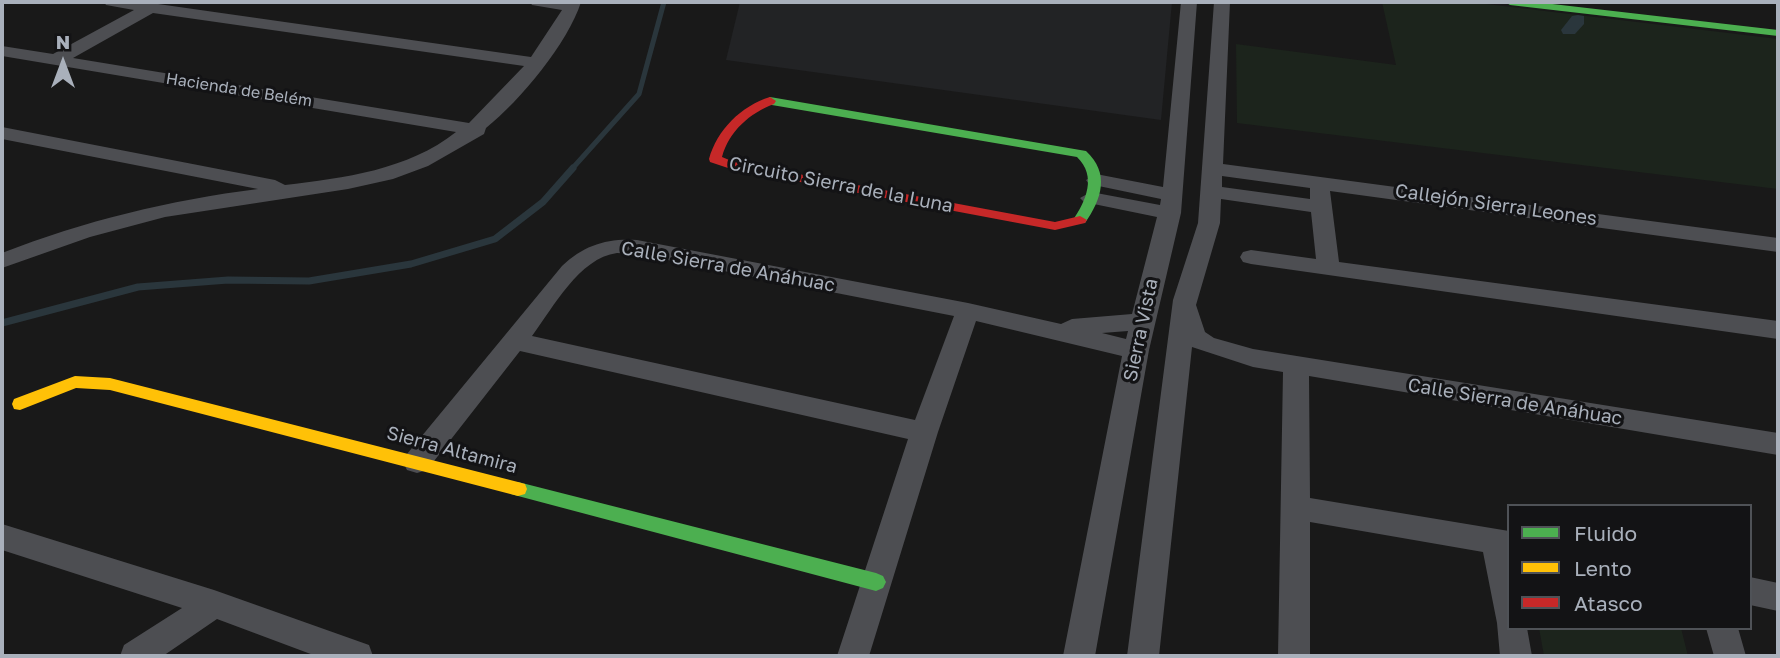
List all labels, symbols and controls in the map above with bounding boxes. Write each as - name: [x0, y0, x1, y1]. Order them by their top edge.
- north arrow: [28, 28, 98, 98]
- text: N: [56, 30, 70, 53]
- street label: Hacienda de Belém: [165, 69, 313, 111]
- street label: Circuito Sierra de la Luna: [727, 152, 955, 218]
- street label: Callejón Sierra Leones: [1394, 180, 1598, 230]
- street label: Calle Sierra de Anáhuac: [619, 237, 837, 297]
- street label: Sierra Vista: [1119, 276, 1163, 384]
- street label: Calle Sierra de Anáhuac: [1406, 374, 1624, 430]
- street label: Sierra Altamira: [384, 422, 520, 478]
- legend: [1507, 504, 1752, 630]
- text: Fluido: [1574, 520, 1637, 546]
- text: Lento: [1574, 555, 1632, 581]
- text: Atasco: [1574, 590, 1643, 616]

